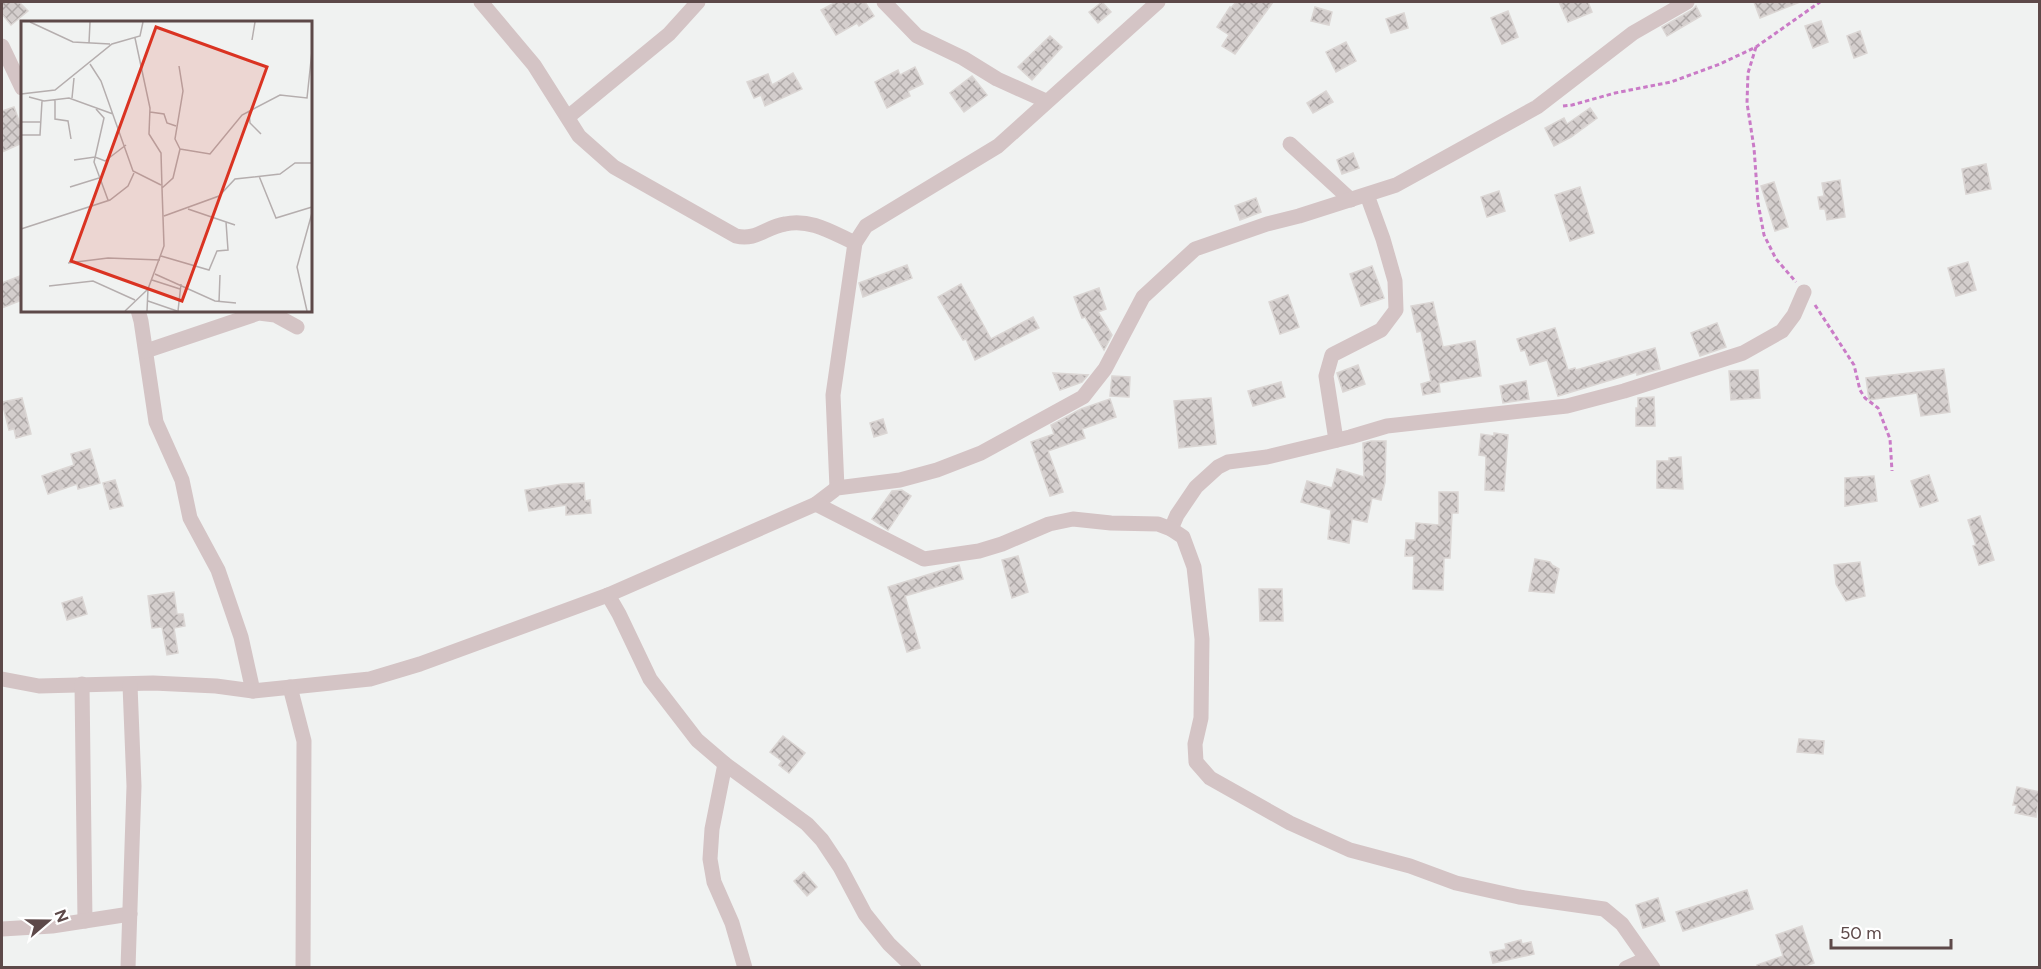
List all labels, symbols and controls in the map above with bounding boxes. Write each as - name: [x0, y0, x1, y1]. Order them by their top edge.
- inset map: [21, 21, 312, 312]
- north arrow: [18, 891, 78, 951]
- text: N: [51, 907, 73, 925]
- scale bar: [1831, 912, 1951, 950]
- text: 50 m: [1840, 922, 1882, 944]

